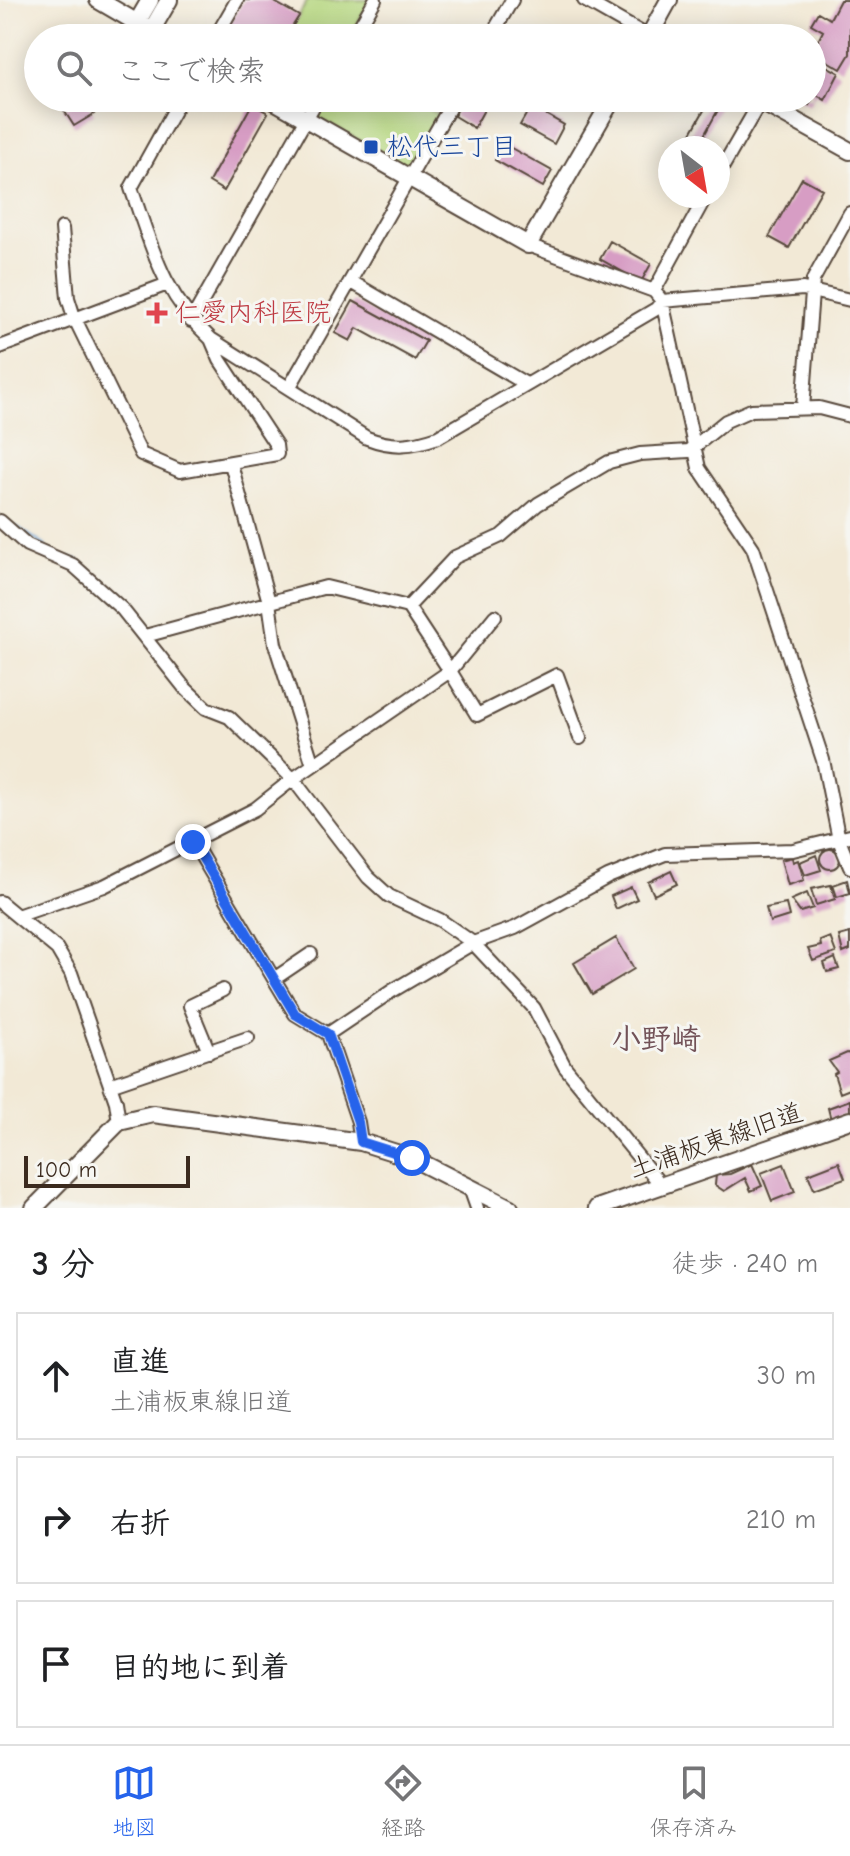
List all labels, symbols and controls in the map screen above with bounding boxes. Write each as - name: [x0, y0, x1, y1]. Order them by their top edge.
- search box: [24, 24, 826, 112]
- icon: search: [52, 46, 96, 90]
- text: ここで検索: [116, 54, 266, 89]
- place label: 松代三丁目: [387, 132, 517, 162]
- north arrow: [658, 136, 730, 208]
- marker: 松代三丁目: [362, 138, 380, 156]
- place label: 仁愛内科医院: [175, 298, 331, 328]
- marker: 仁愛内科医院: [146, 302, 168, 324]
- route end: [175, 824, 211, 860]
- district label: 小野崎: [611, 1022, 701, 1057]
- street label: 土浦板東線旧道: [625, 1097, 807, 1185]
- route start: [394, 1140, 430, 1176]
- scale bar: [24, 1152, 190, 1188]
- text: 100 m: [36, 1157, 97, 1183]
- text: 3 分: [32, 1244, 95, 1284]
- text: 徒歩 · 240 m: [672, 1249, 818, 1279]
- text: 直進: [110, 1344, 170, 1379]
- icon: ahead: [34, 1354, 78, 1398]
- text: 30 m: [757, 1361, 816, 1391]
- text: 土浦板東線旧道: [110, 1387, 292, 1417]
- icon: right: [34, 1498, 78, 1542]
- text: 210 m: [746, 1505, 816, 1535]
- text: 右折: [110, 1506, 170, 1541]
- icon: arrive: [34, 1642, 78, 1686]
- text: 目的地に到着: [110, 1650, 290, 1685]
- tab: 地図: [112, 1761, 156, 1841]
- tab: 経路: [381, 1761, 425, 1841]
- tab: 保存済み: [650, 1761, 738, 1841]

